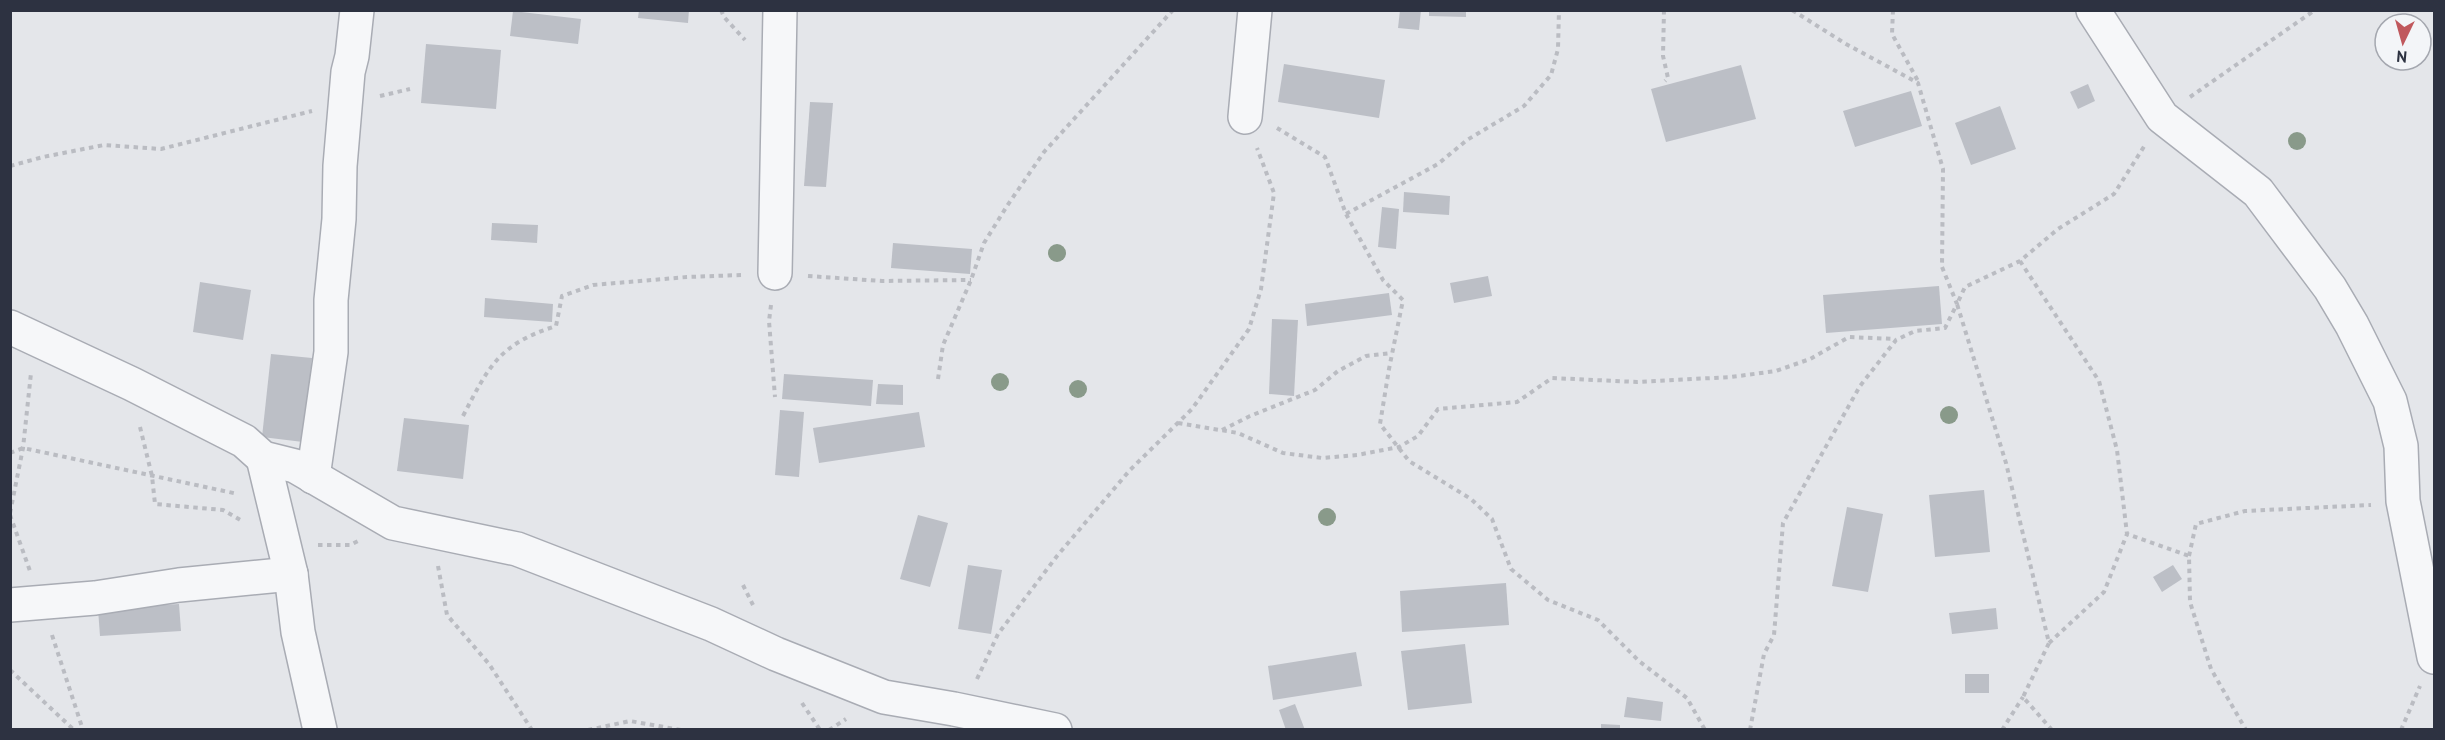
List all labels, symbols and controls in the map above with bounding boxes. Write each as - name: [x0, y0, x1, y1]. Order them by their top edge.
- north arrow: [2373, 12, 2433, 72]
- text: N: [2396, 47, 2408, 67]

